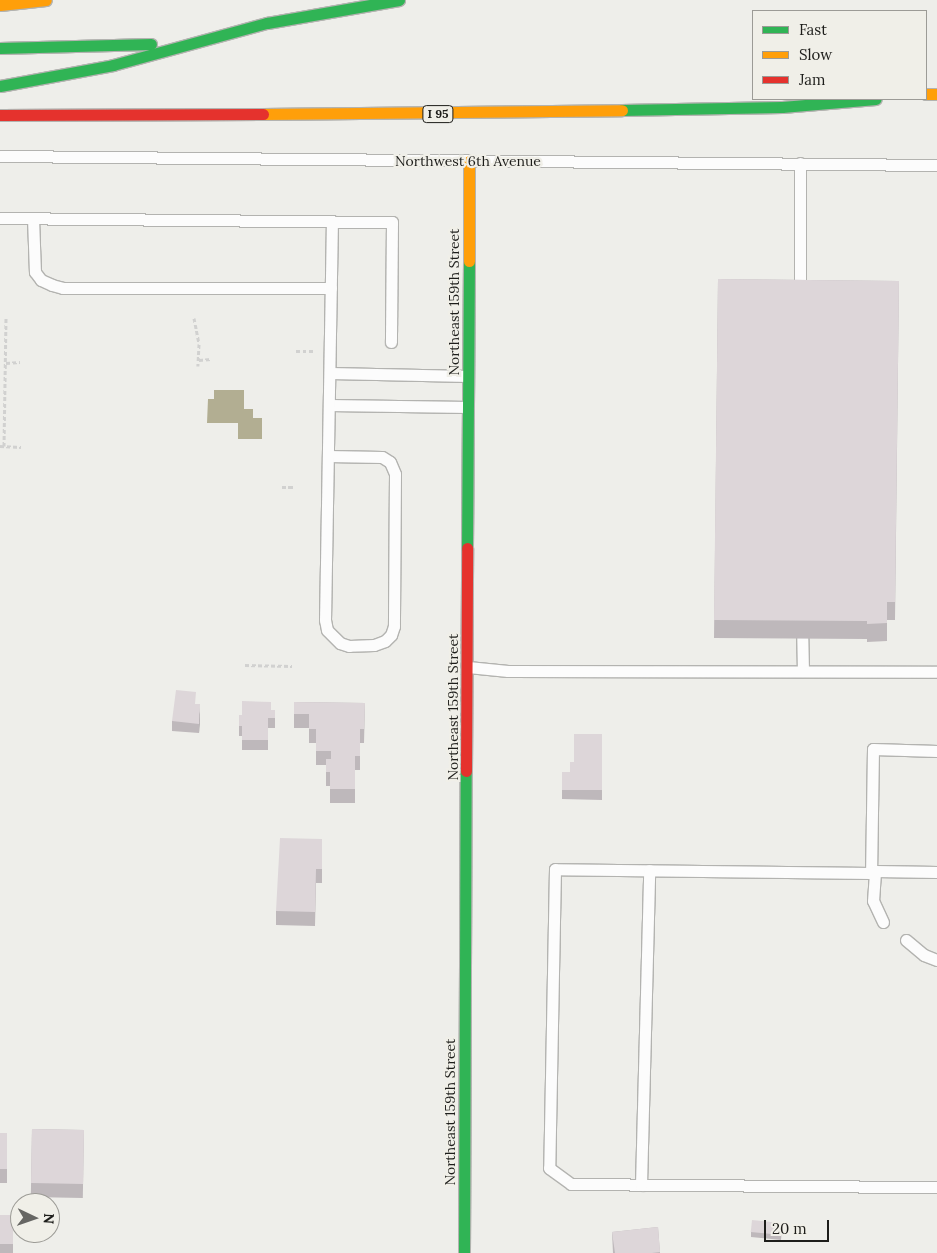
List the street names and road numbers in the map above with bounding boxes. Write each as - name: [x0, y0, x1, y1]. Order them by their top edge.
- road number: I 95: [422, 105, 454, 124]
- street label: Northwest 6th Avenue: [395, 153, 541, 169]
- street label: Northeast 159th Street: [446, 228, 462, 376]
- street label: Northeast 159th Street: [445, 633, 461, 781]
- street label: Northeast 159th Street: [442, 1038, 458, 1186]

